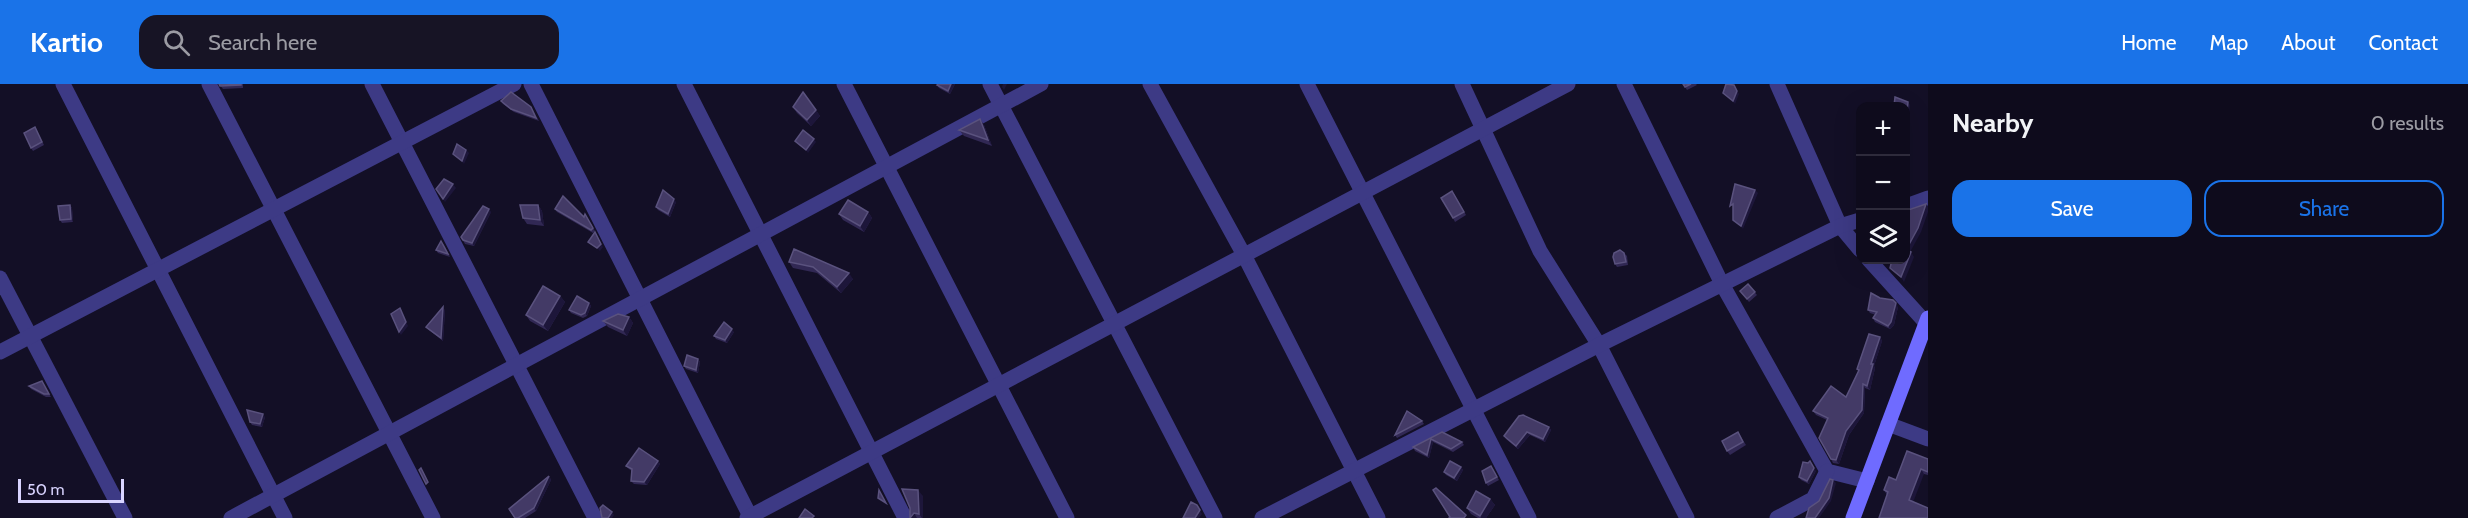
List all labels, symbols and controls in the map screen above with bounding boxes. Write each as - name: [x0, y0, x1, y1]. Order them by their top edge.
- search box: [139, 15, 559, 69]
- text: Kartio: [30, 25, 103, 59]
- icon: search: [160, 26, 193, 59]
- text: Search here: [208, 29, 317, 56]
- text: Home: [2121, 30, 2177, 55]
- text: Map: [2210, 30, 2248, 55]
- text: About: [2281, 30, 2335, 55]
- text: Contact: [2368, 30, 2438, 55]
- map controls: [1856, 102, 1910, 264]
- button: +: [1856, 102, 1910, 156]
- text: Nearby: [1952, 107, 2033, 139]
- text: 0 results: [2371, 111, 2444, 135]
- button: −: [1856, 156, 1910, 210]
- button: Save: [1952, 180, 2192, 237]
- button: Share: [2204, 180, 2444, 237]
- button: layers: [1856, 210, 1910, 264]
- scale bar: [18, 476, 124, 504]
- text: 50 m: [27, 480, 64, 499]

